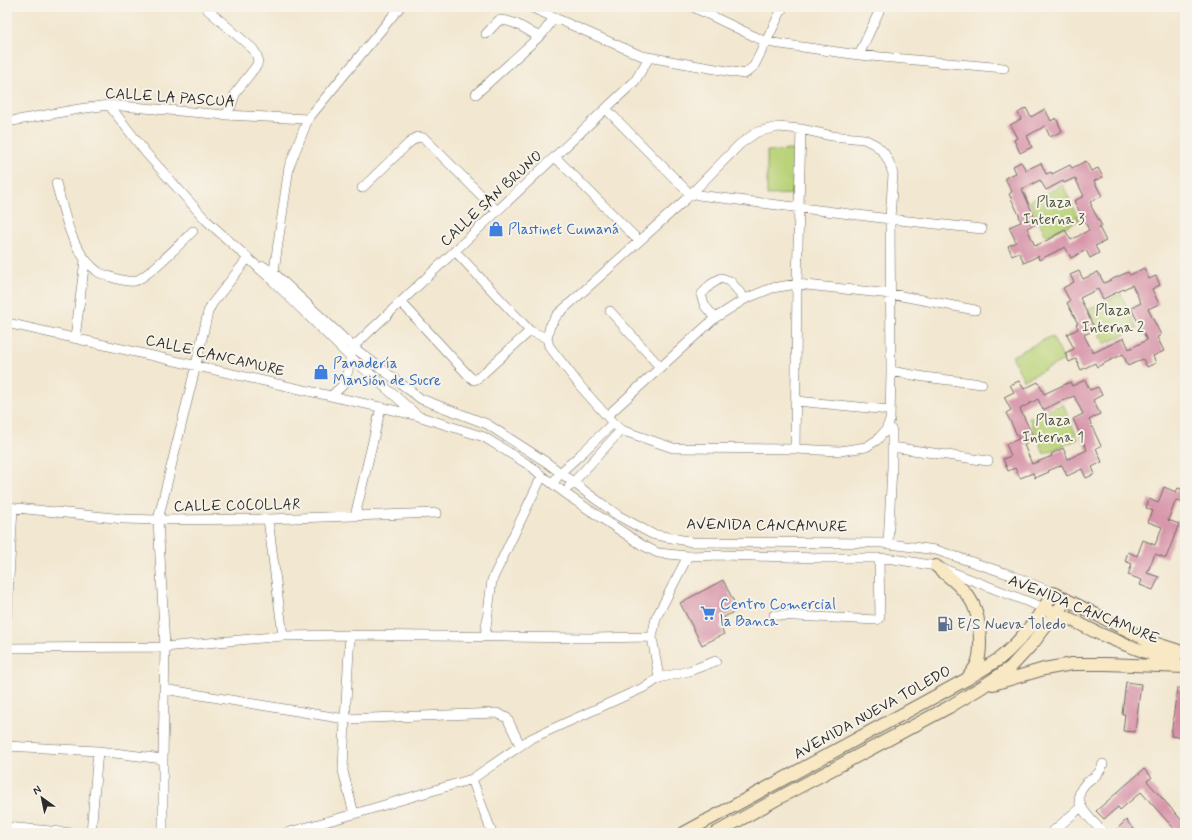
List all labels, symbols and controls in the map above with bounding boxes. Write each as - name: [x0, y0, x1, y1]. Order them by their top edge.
- street label: CALLE LA PASCUA: [104, 83, 236, 113]
- street label: CALLE SAN BRUNO: [436, 146, 547, 251]
- park label: Plaza Interna 3: [1023, 193, 1085, 230]
- shop icon: Plastinet Cumaná: [487, 220, 505, 238]
- place label: Plastinet Cumaná: [508, 220, 619, 240]
- park label: Plaza Interna 2: [1082, 301, 1144, 338]
- street label: CALLE CANCAMURE: [143, 330, 287, 382]
- place label: Panadería Mansión de Sucre: [333, 354, 441, 391]
- shop icon: Panadería Mansión de Sucre: [312, 363, 330, 381]
- park label: Plaza Interna 1: [1022, 411, 1084, 448]
- street label: CALLE COCOLLAR: [173, 495, 301, 517]
- street label: AVENIDA CANCAMURE: [686, 515, 848, 537]
- street label: AVENIDA CANCAMURE: [1005, 570, 1162, 650]
- place label: Centro Comercial la Banca: [720, 595, 836, 632]
- supermarket icon: Centro Comercial la Banca: [699, 604, 717, 622]
- fuel station icon: E/S Nueva Toledo: [936, 615, 954, 633]
- place label: E/S Nueva Toledo: [957, 615, 1066, 635]
- street label: AVENIDA NUEVA TOLEDO: [790, 661, 955, 765]
- north arrow: [22, 778, 62, 818]
- text: N: [30, 783, 44, 798]

